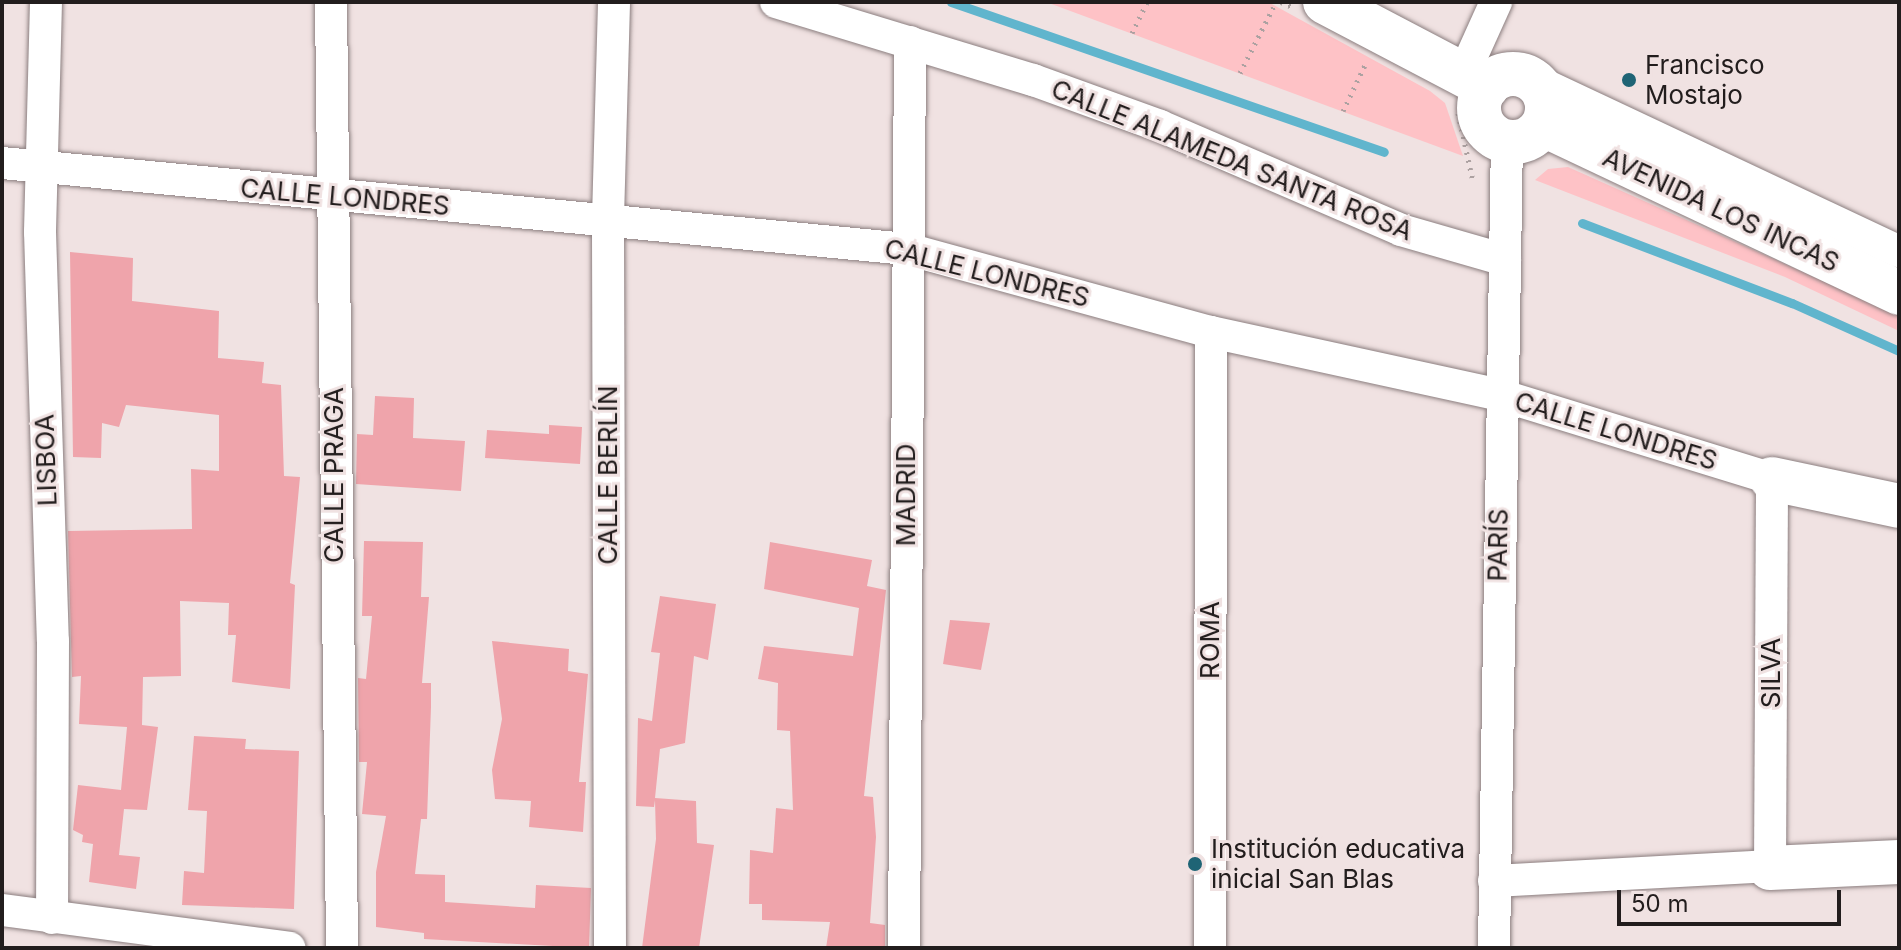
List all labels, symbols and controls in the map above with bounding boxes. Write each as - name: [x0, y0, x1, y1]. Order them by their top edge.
- place label: Francisco Mostajo: [1645, 49, 1765, 110]
- marker: Francisco Mostajo: [1620, 71, 1638, 89]
- street label: CALLE ALAMEDA SANTA ROSA: [1047, 73, 1417, 247]
- street label: AVENIDA LOS INCAS: [1598, 142, 1844, 278]
- street label: CALLE LONDRES: [239, 172, 451, 222]
- street label: CALLE LONDRES: [881, 232, 1093, 314]
- street label: CALLE BERLÍN: [592, 385, 624, 565]
- street label: CALLE LONDRES: [1511, 385, 1721, 477]
- street label: CALLE PRAGA: [318, 387, 350, 563]
- street label: LISBOA: [29, 413, 63, 507]
- street label: MADRID: [890, 444, 922, 546]
- street label: PARÍS: [1482, 508, 1514, 582]
- street label: ROMA: [1194, 601, 1226, 679]
- street label: SILVA: [1755, 638, 1787, 708]
- place label: Institución educativa inicial San Blas: [1211, 833, 1465, 894]
- marker: Institución educativa inicial San Blas: [1186, 855, 1204, 873]
- scale bar: [1621, 874, 1845, 924]
- text: 50 m: [1631, 889, 1689, 918]

